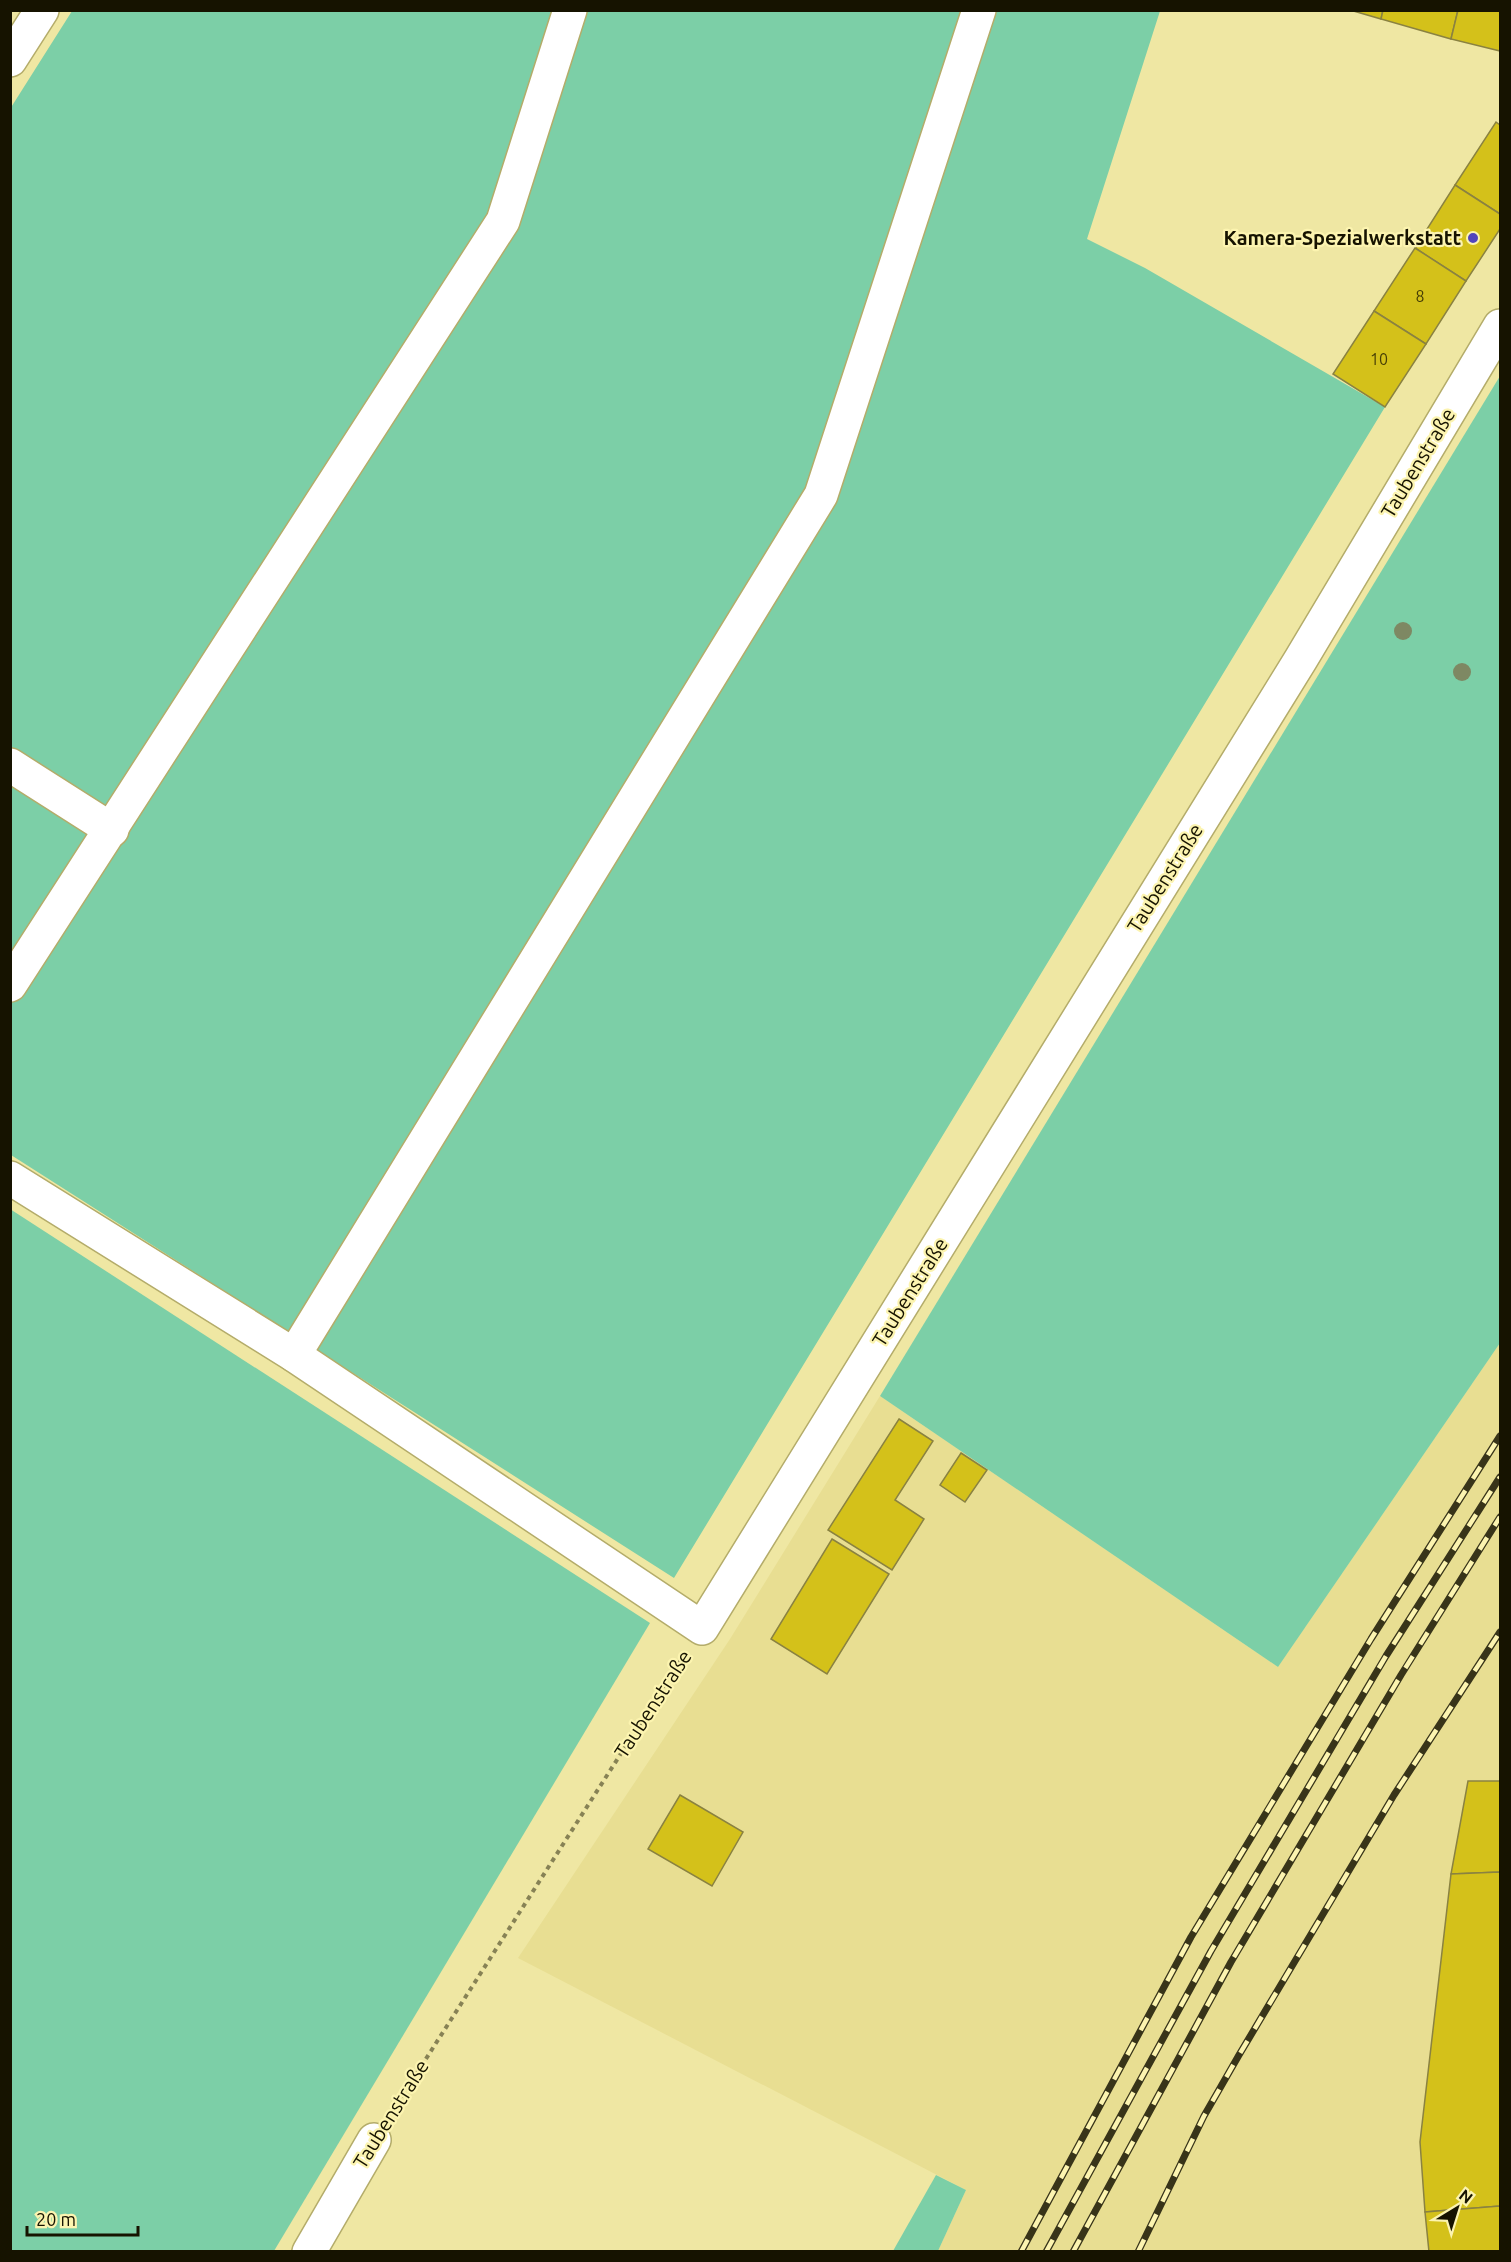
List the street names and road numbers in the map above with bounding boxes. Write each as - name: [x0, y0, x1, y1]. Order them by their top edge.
- street label: Taubenstraße: [1376, 404, 1459, 522]
- street label: Taubenstraße: [1122, 819, 1207, 936]
- street label: Taubenstraße: [867, 1233, 952, 1350]
- street label: Taubenstraße: [609, 1646, 696, 1762]
- street label: Taubenstraße: [348, 2055, 433, 2172]

